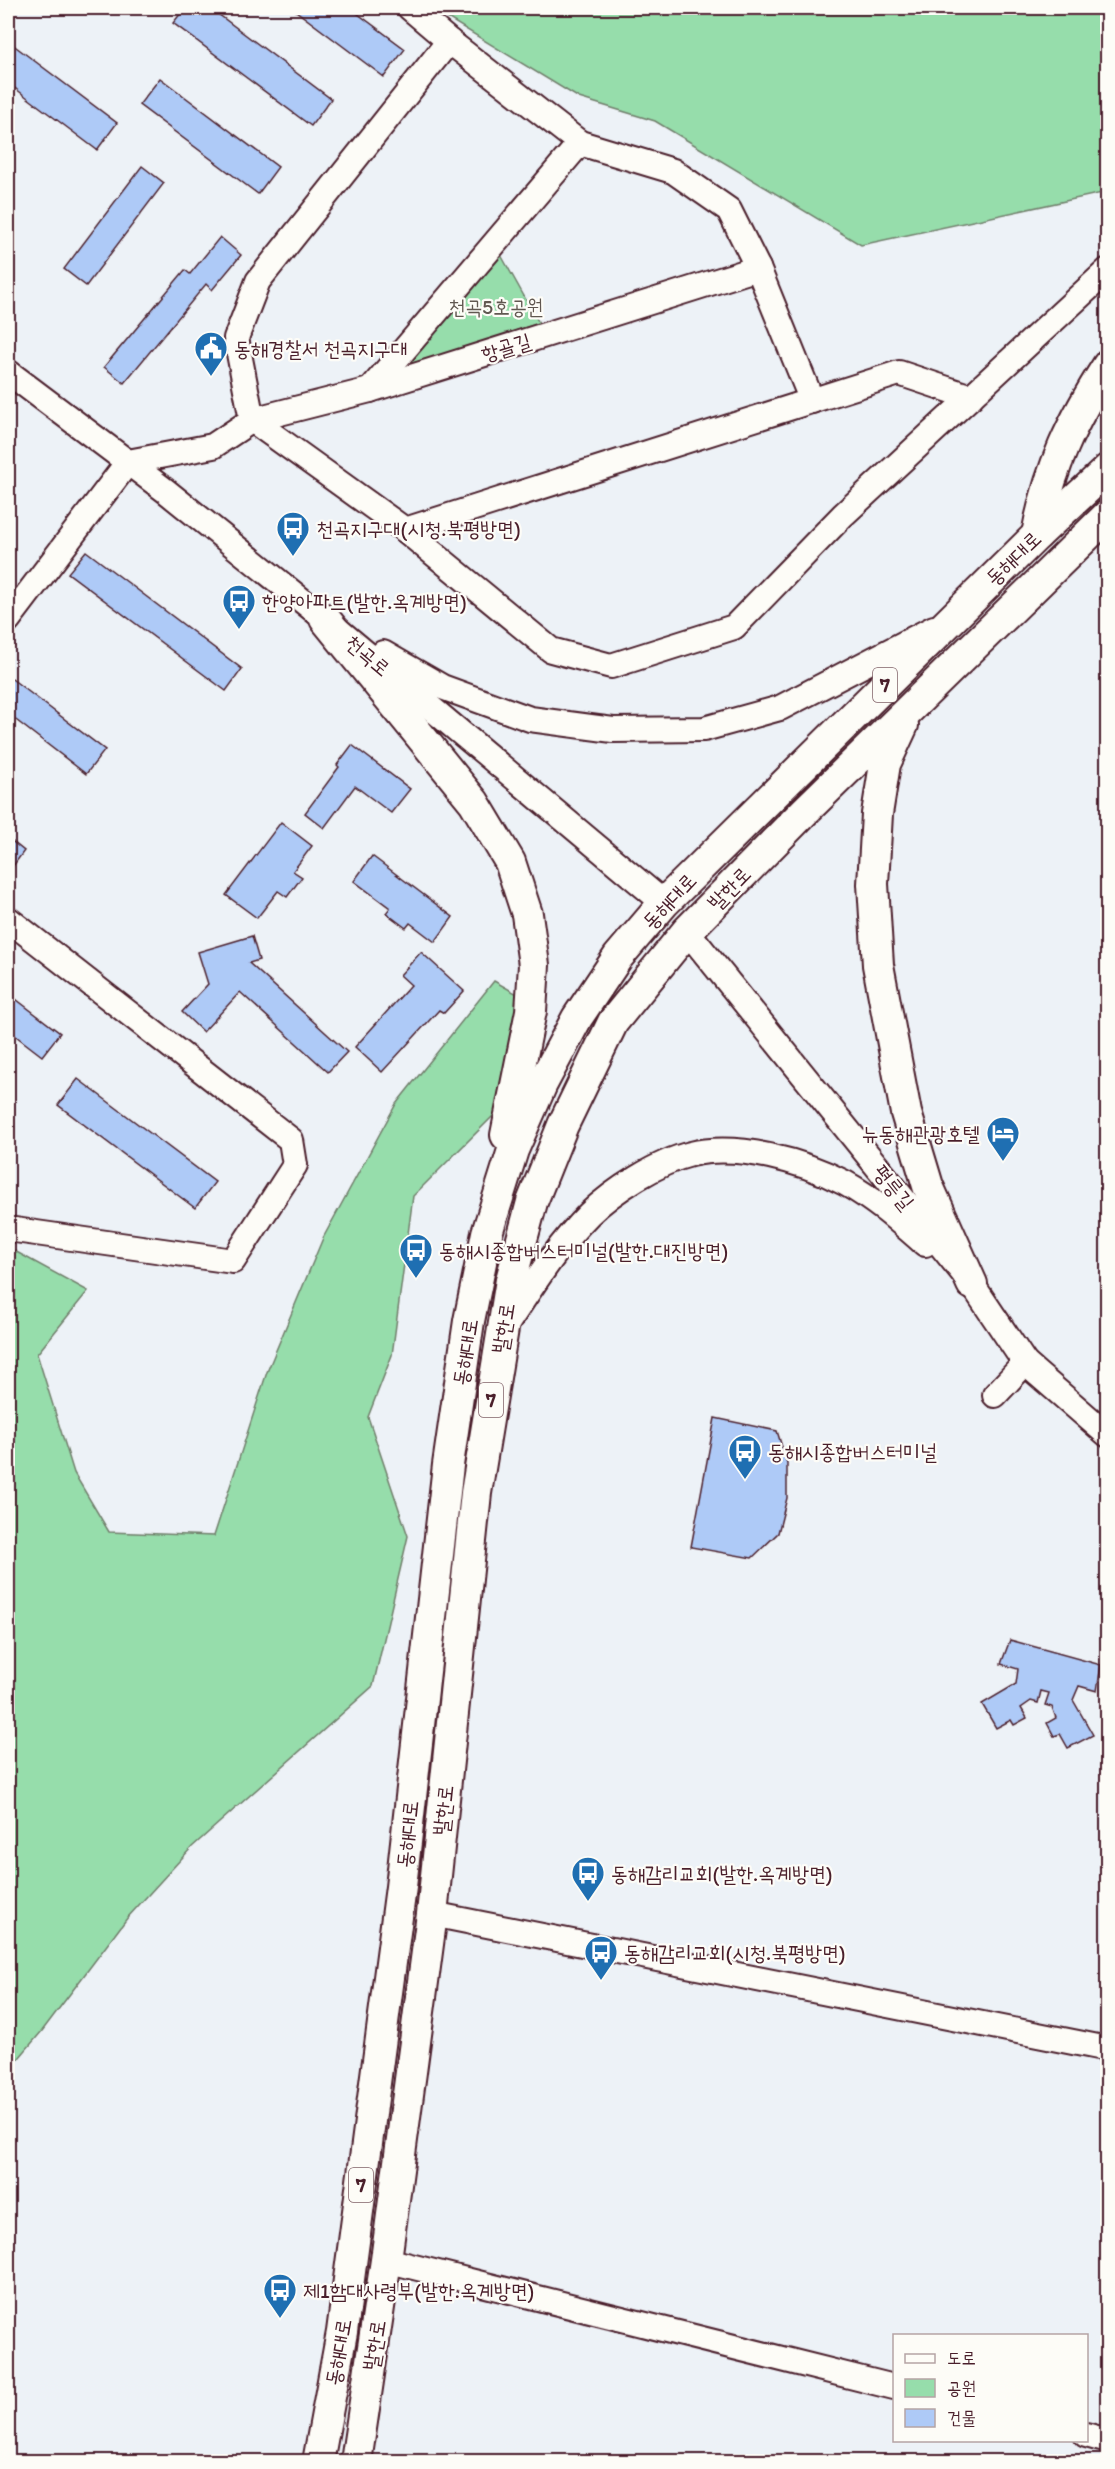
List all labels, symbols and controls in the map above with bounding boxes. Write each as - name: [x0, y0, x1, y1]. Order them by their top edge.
- park label: 천곡5호공원: [448, 294, 544, 319]
- street label: 항골길: [478, 328, 534, 366]
- public building icon: 동해경찰서 천곡지구대: [193, 330, 229, 377]
- place label: 동해경찰서 천곡지구대: [234, 336, 408, 361]
- bus stop icon: 천곡지구대(시청.북평방면): [275, 510, 311, 557]
- place label: 천곡지구대(시청.북평방면): [316, 516, 521, 541]
- street label: 동해대로: [980, 526, 1046, 590]
- bus stop icon: 한양아파트(발한.옥계방면): [221, 583, 257, 630]
- place label: 한양아파트(발한.옥계방면): [262, 589, 467, 614]
- street label: 천곡로: [341, 629, 395, 681]
- road number: 7: [873, 668, 897, 702]
- street label: 발한로: [702, 861, 756, 915]
- street label: 동해대로: [637, 868, 701, 934]
- hotel icon: 뉴동해관광호텔: [985, 1115, 1021, 1162]
- place label: 뉴동해관광호텔: [862, 1121, 980, 1146]
- street label: 평릉길: [868, 1159, 920, 1215]
- bus stop icon: 동해시종합버스터미널(발한.대진방면): [398, 1232, 434, 1279]
- place label: 동해시종합버스터미널(발한.대진방면): [439, 1238, 728, 1263]
- street label: 발한로: [487, 1301, 519, 1355]
- street label: 동해대로: [447, 1317, 483, 1387]
- road number: 7: [479, 1383, 503, 1417]
- bus stop icon: 동해시종합버스터미널: [727, 1433, 763, 1480]
- place label: 동해시종합버스터미널: [768, 1439, 937, 1464]
- street label: 발한로: [428, 1783, 458, 1837]
- street label: 동해대로: [391, 1799, 423, 1869]
- bus stop icon: 동해감리교회(발한.옥계방면): [570, 1855, 606, 1902]
- place label: 동해감리교회(발한.옥계방면): [611, 1861, 833, 1886]
- bus stop icon: 동해감리교회(시청.북평방면): [583, 1934, 619, 1981]
- place label: 동해감리교회(시청.북평방면): [624, 1940, 846, 1965]
- road number: 7: [349, 2168, 373, 2202]
- bus stop icon: 제1함대사령부(발한.옥계방면): [262, 2272, 298, 2319]
- place label: 제1함대사령부(발한.옥계방면): [303, 2278, 534, 2303]
- street label: 동해대로: [320, 2317, 356, 2387]
- street label: 발한로: [358, 2318, 390, 2372]
- legend: [893, 2334, 1088, 2442]
- text: 도로: [947, 2347, 976, 2369]
- text: 공원: [947, 2377, 976, 2399]
- text: 건물: [947, 2407, 976, 2429]

